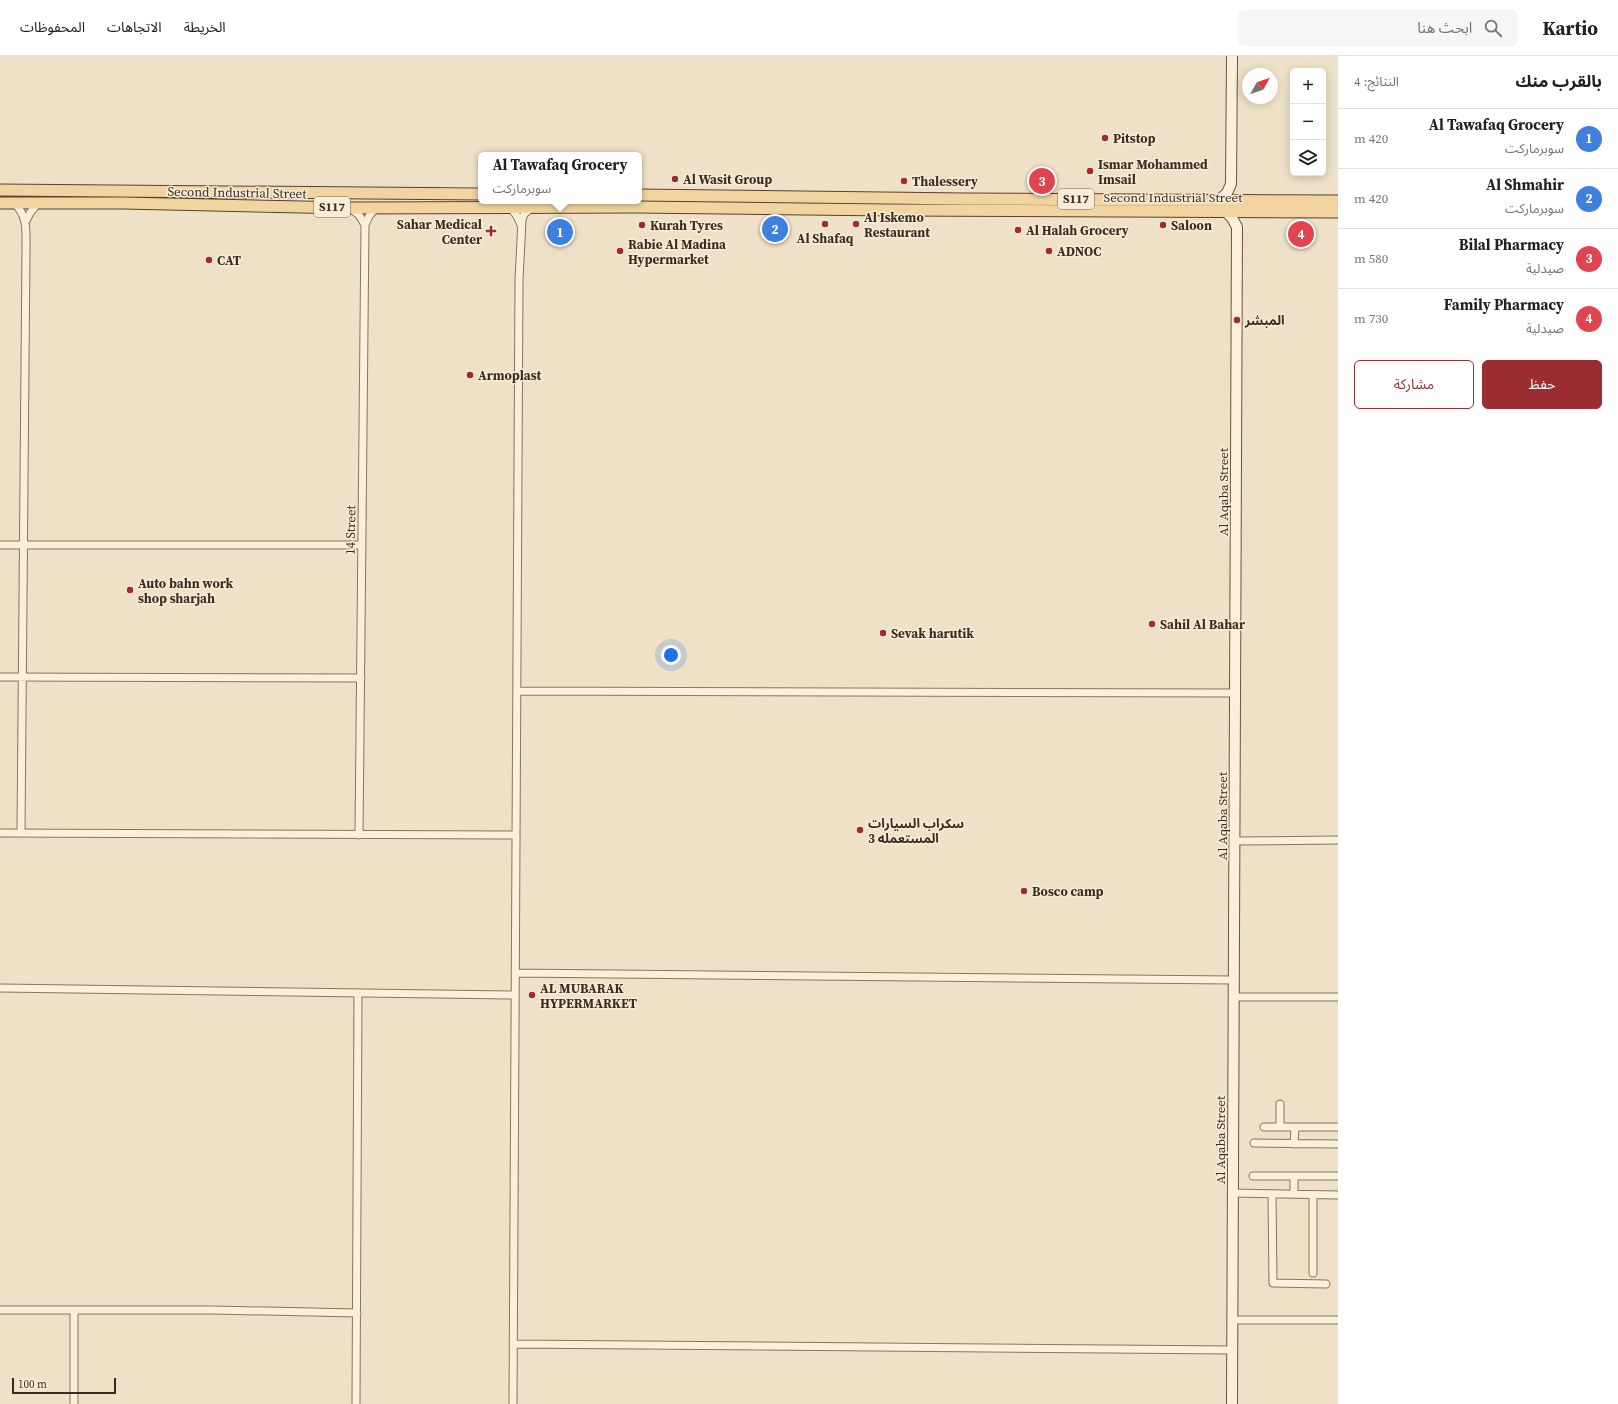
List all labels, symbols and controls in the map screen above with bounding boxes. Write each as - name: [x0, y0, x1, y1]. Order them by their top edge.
- search box: [1238, 10, 1518, 46]
- text: Kartio: [1542, 15, 1598, 41]
- text: المحفوظات: [20, 17, 85, 37]
- text: الاتجاهات: [107, 17, 162, 37]
- text: الخريطة: [184, 17, 226, 37]
- text: ابحث هنا: [1417, 17, 1472, 38]
- icon: search: [1482, 17, 1504, 39]
- north arrow: [1242, 68, 1278, 104]
- map controls: [1290, 68, 1326, 176]
- button: +: [1290, 68, 1326, 104]
- text: بالقرب منك: [1515, 69, 1602, 93]
- text: النتائج: 4: [1354, 73, 1399, 90]
- button: −: [1290, 104, 1326, 140]
- text: Al Tawafaq Grocery: [1429, 114, 1564, 135]
- place label: Pitstop: [1113, 130, 1156, 147]
- text: 420 m: [1354, 130, 1388, 147]
- text: 1: [1585, 130, 1593, 147]
- marker: Pitstop: [1100, 133, 1110, 143]
- button: layers: [1290, 140, 1326, 176]
- text: سوبرماركت: [1505, 140, 1564, 157]
- popup: [478, 152, 642, 204]
- text: Al Tawafaq Grocery: [492, 154, 628, 175]
- place label: Ismar Mohammed Imsail: [1098, 156, 1208, 188]
- pin: 3: [1029, 166, 1055, 196]
- marker: Ismar Mohammed Imsail: [1085, 166, 1095, 176]
- place label: Al Wasit Group: [683, 171, 772, 188]
- place label: Thalessery: [912, 173, 978, 190]
- marker: Al Wasit Group: [670, 174, 680, 184]
- text: Al Shmahir: [1486, 174, 1564, 195]
- marker: Thalessery: [899, 176, 909, 186]
- text: سوبرماركت: [492, 180, 551, 197]
- street label: Second Industrial Street: [167, 183, 307, 202]
- road number: S117: [1058, 189, 1094, 209]
- street label: Second Industrial Street: [1104, 189, 1243, 206]
- text: 420 m: [1354, 190, 1388, 207]
- text: 2: [1585, 190, 1593, 207]
- road number: S117: [314, 197, 350, 217]
- text: سوبرماركت: [1505, 200, 1564, 217]
- place label: Al Iskemo Restaurant: [864, 209, 930, 241]
- pin: 2: [762, 214, 788, 244]
- place label: Sahar Medical Center: [397, 216, 483, 248]
- pin: 1: [547, 217, 573, 247]
- place label: Kurah Tyres: [650, 217, 723, 234]
- place label: Saloon: [1171, 217, 1212, 234]
- marker: Al Shafaq: [820, 219, 830, 229]
- marker: Al Iskemo Restaurant: [851, 219, 861, 229]
- pin: 4: [1288, 219, 1314, 249]
- marker: Kurah Tyres: [637, 220, 647, 230]
- marker: Saloon: [1158, 220, 1168, 230]
- place label: Al Halah Grocery: [1026, 222, 1129, 239]
- marker: Sahar Medical Center: [485, 225, 497, 237]
- marker: Al Halah Grocery: [1013, 225, 1023, 235]
- place label: Al Shafaq: [797, 230, 854, 247]
- text: Bilal Pharmacy: [1459, 234, 1564, 255]
- place label: Rabie Al Madina Hypermarket: [628, 236, 726, 268]
- place label: ADNOC: [1057, 243, 1101, 260]
- marker: Rabie Al Madina Hypermarket: [615, 246, 625, 256]
- marker: ADNOC: [1044, 246, 1054, 256]
- text: 580 m: [1354, 250, 1388, 267]
- text: 3: [1585, 250, 1593, 267]
- place label: CAT: [217, 252, 241, 269]
- marker: CAT: [204, 255, 214, 265]
- text: صيدلية: [1526, 260, 1564, 277]
- text: Family Pharmacy: [1444, 294, 1564, 315]
- text: 730 m: [1354, 310, 1388, 327]
- text: 4: [1585, 310, 1593, 327]
- place label: المبشر: [1244, 312, 1285, 329]
- marker: المبشر: [1232, 315, 1242, 325]
- text: صيدلية: [1526, 320, 1564, 337]
- button: مشاركة: [1354, 360, 1474, 409]
- button: حفظ: [1482, 360, 1602, 409]
- place label: Armoplast: [478, 367, 542, 384]
- marker: Armoplast: [465, 370, 475, 380]
- street label: Al Aqaba Street: [1215, 447, 1232, 536]
- street label: 14 Street: [342, 504, 359, 555]
- place label: Auto bahn work shop sharjah: [138, 575, 233, 607]
- marker: Auto bahn work shop sharjah: [125, 585, 135, 595]
- place label: Sahil Al Bahar: [1160, 616, 1246, 633]
- marker: Sahil Al Bahar: [1147, 619, 1157, 629]
- place label: Sevak harutik: [891, 625, 974, 642]
- marker: Sevak harutik: [878, 628, 888, 638]
- your location: [661, 645, 681, 665]
- street label: Al Aqaba Street: [1214, 771, 1231, 860]
- place label: سكراب السيارات المستعمله 3: [868, 815, 964, 847]
- marker: سكراب السيارات المستعمله 3: [855, 825, 865, 835]
- place label: Bosco camp: [1032, 883, 1104, 900]
- marker: Bosco camp: [1019, 886, 1029, 896]
- place label: AL MUBARAK HYPERMARKET: [540, 980, 637, 1012]
- marker: AL MUBARAK HYPERMARKET: [527, 990, 537, 1000]
- street label: Al Aqaba Street: [1212, 1095, 1229, 1184]
- scale bar: [12, 1376, 116, 1395]
- text: 100 m: [18, 1377, 47, 1392]

